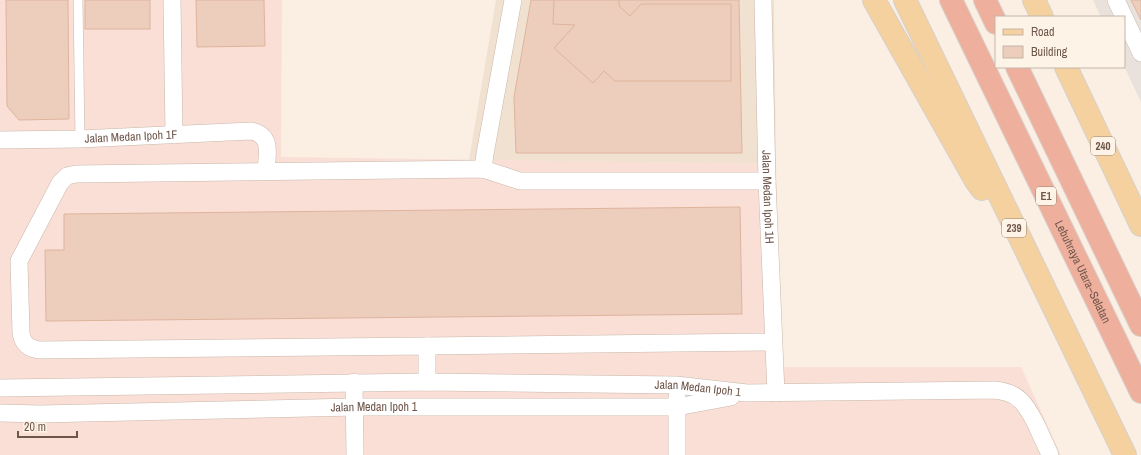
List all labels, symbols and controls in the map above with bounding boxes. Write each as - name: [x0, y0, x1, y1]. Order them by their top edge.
- legend: [995, 16, 1125, 68]
- text: Road: [1031, 24, 1055, 40]
- text: Building: [1031, 44, 1068, 60]
- street label: Jalan Medan Ipoh 1F: [84, 126, 178, 147]
- road number: 240: [1091, 137, 1115, 155]
- street label: Jalan Medan Ipoh 1H: [758, 150, 778, 244]
- road number: E1: [1036, 187, 1056, 205]
- street label: Lebuhraya Utara–Selatan: [1051, 218, 1114, 326]
- road number: 239: [1002, 219, 1026, 237]
- street label: Jalan Medan Ipoh 1: [655, 377, 742, 400]
- street label: Jalan Medan Ipoh 1: [330, 399, 418, 416]
- scale bar: [18, 413, 77, 439]
- text: 20 m: [24, 419, 46, 435]

